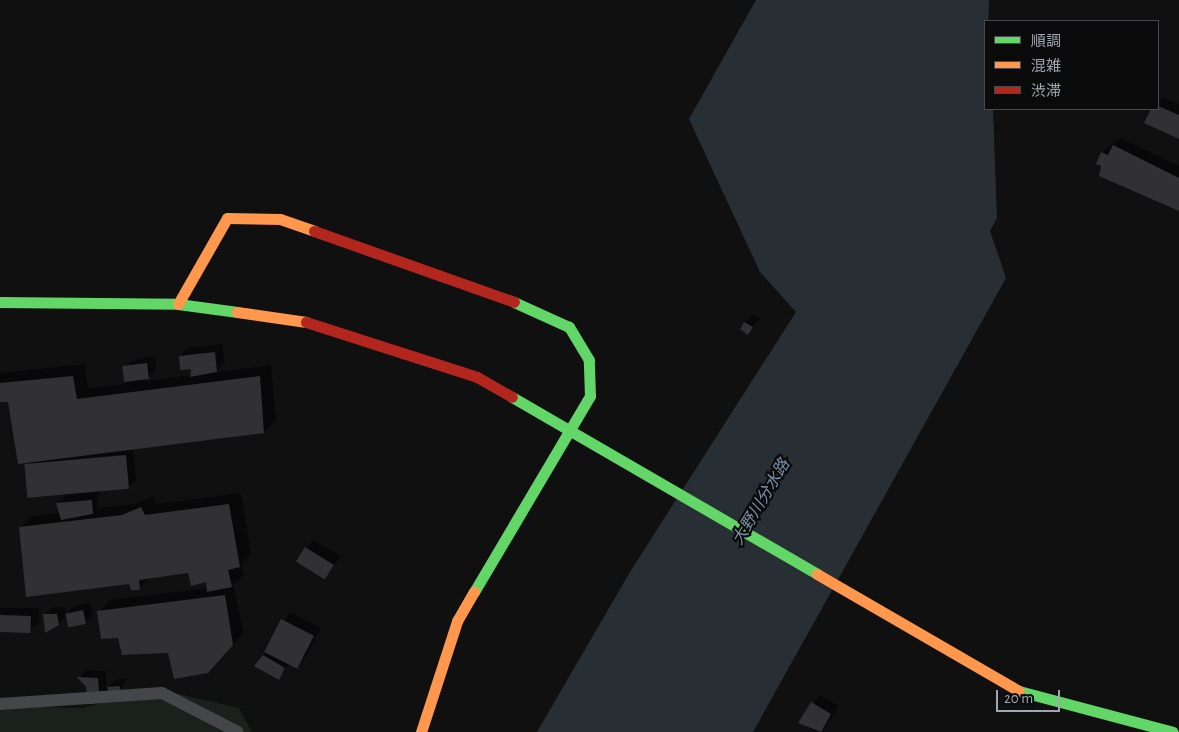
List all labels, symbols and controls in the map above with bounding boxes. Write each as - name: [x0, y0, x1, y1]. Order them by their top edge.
- legend: [984, 20, 1159, 110]
- text: 順調: [1031, 34, 1061, 49]
- text: 混雑: [1031, 59, 1061, 74]
- text: 渋滞: [1031, 84, 1061, 99]
- water label: 大野川分水路: [728, 456, 794, 548]
- scale bar: [999, 680, 1063, 712]
- text: 20 m: [1004, 691, 1033, 706]

